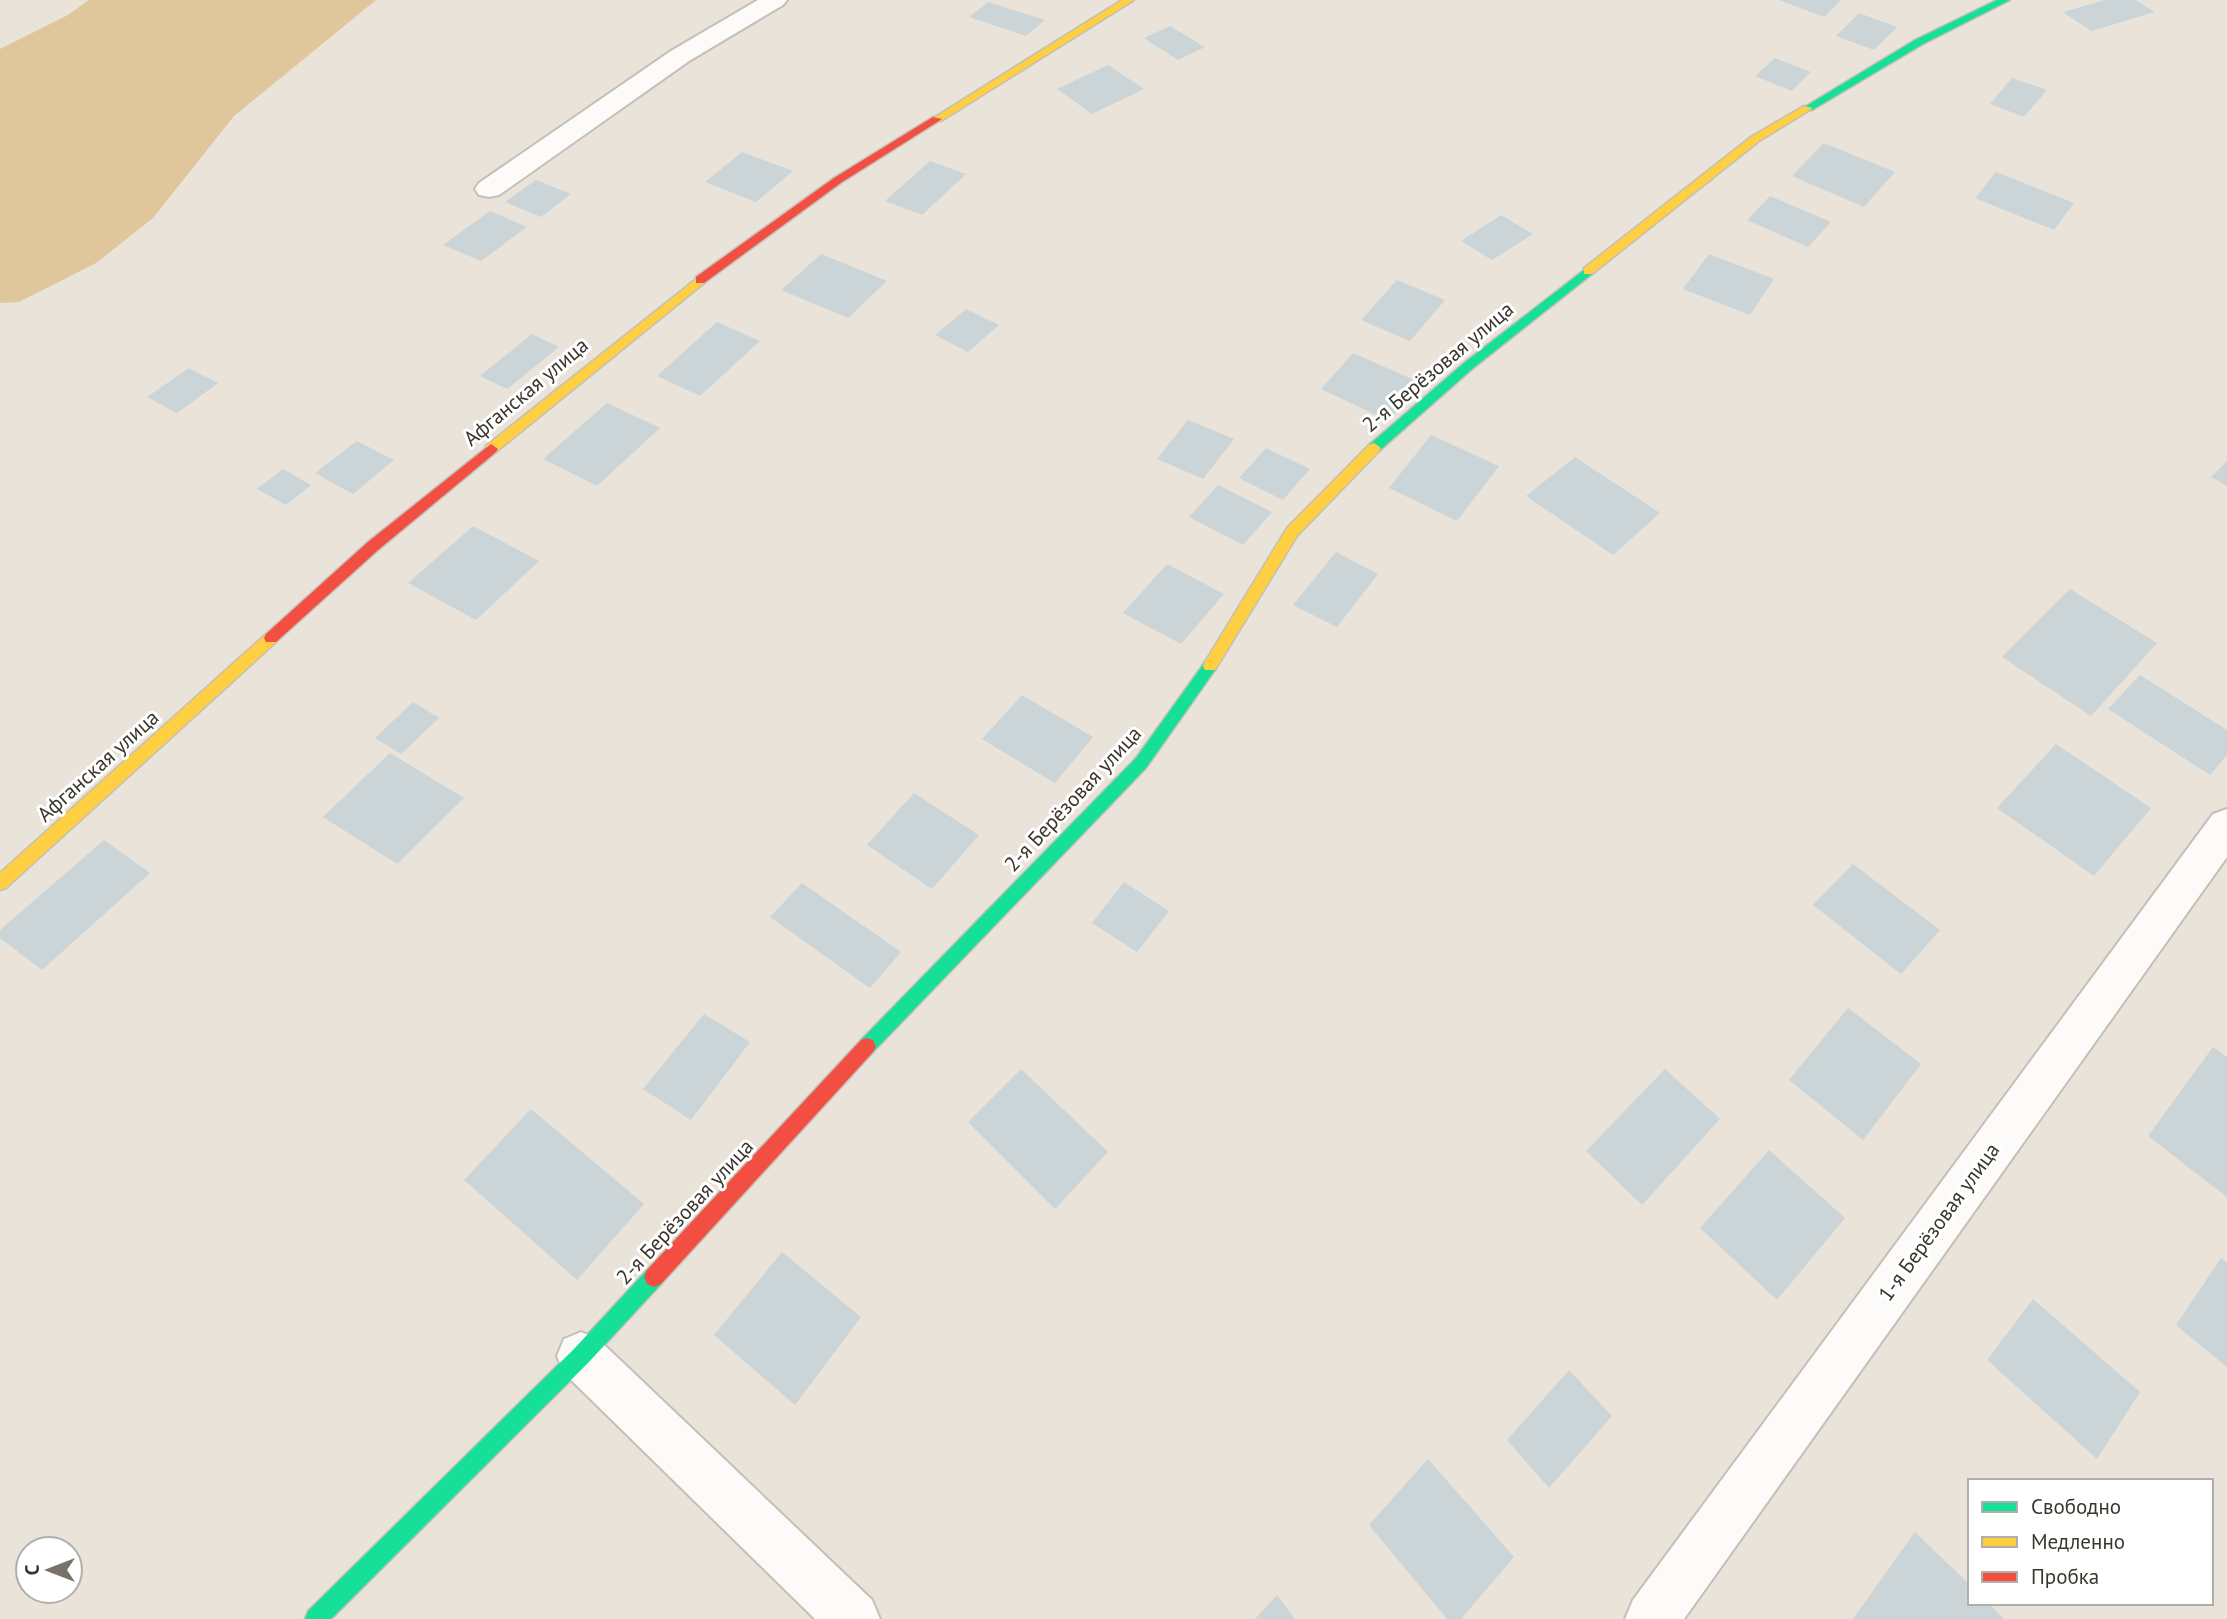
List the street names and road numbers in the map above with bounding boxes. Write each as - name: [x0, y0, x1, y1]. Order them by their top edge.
- street label: 2-я Берёзовая улица: [1357, 295, 1519, 438]
- street label: Афганская улица: [458, 332, 594, 452]
- street label: Афганская улица: [31, 704, 164, 827]
- street label: 2-я Берёзовая улица: [998, 720, 1147, 877]
- street label: 2-я Берёзовая улица: [610, 1133, 759, 1290]
- street label: 1-я Берёзовая улица: [1872, 1137, 2005, 1306]

